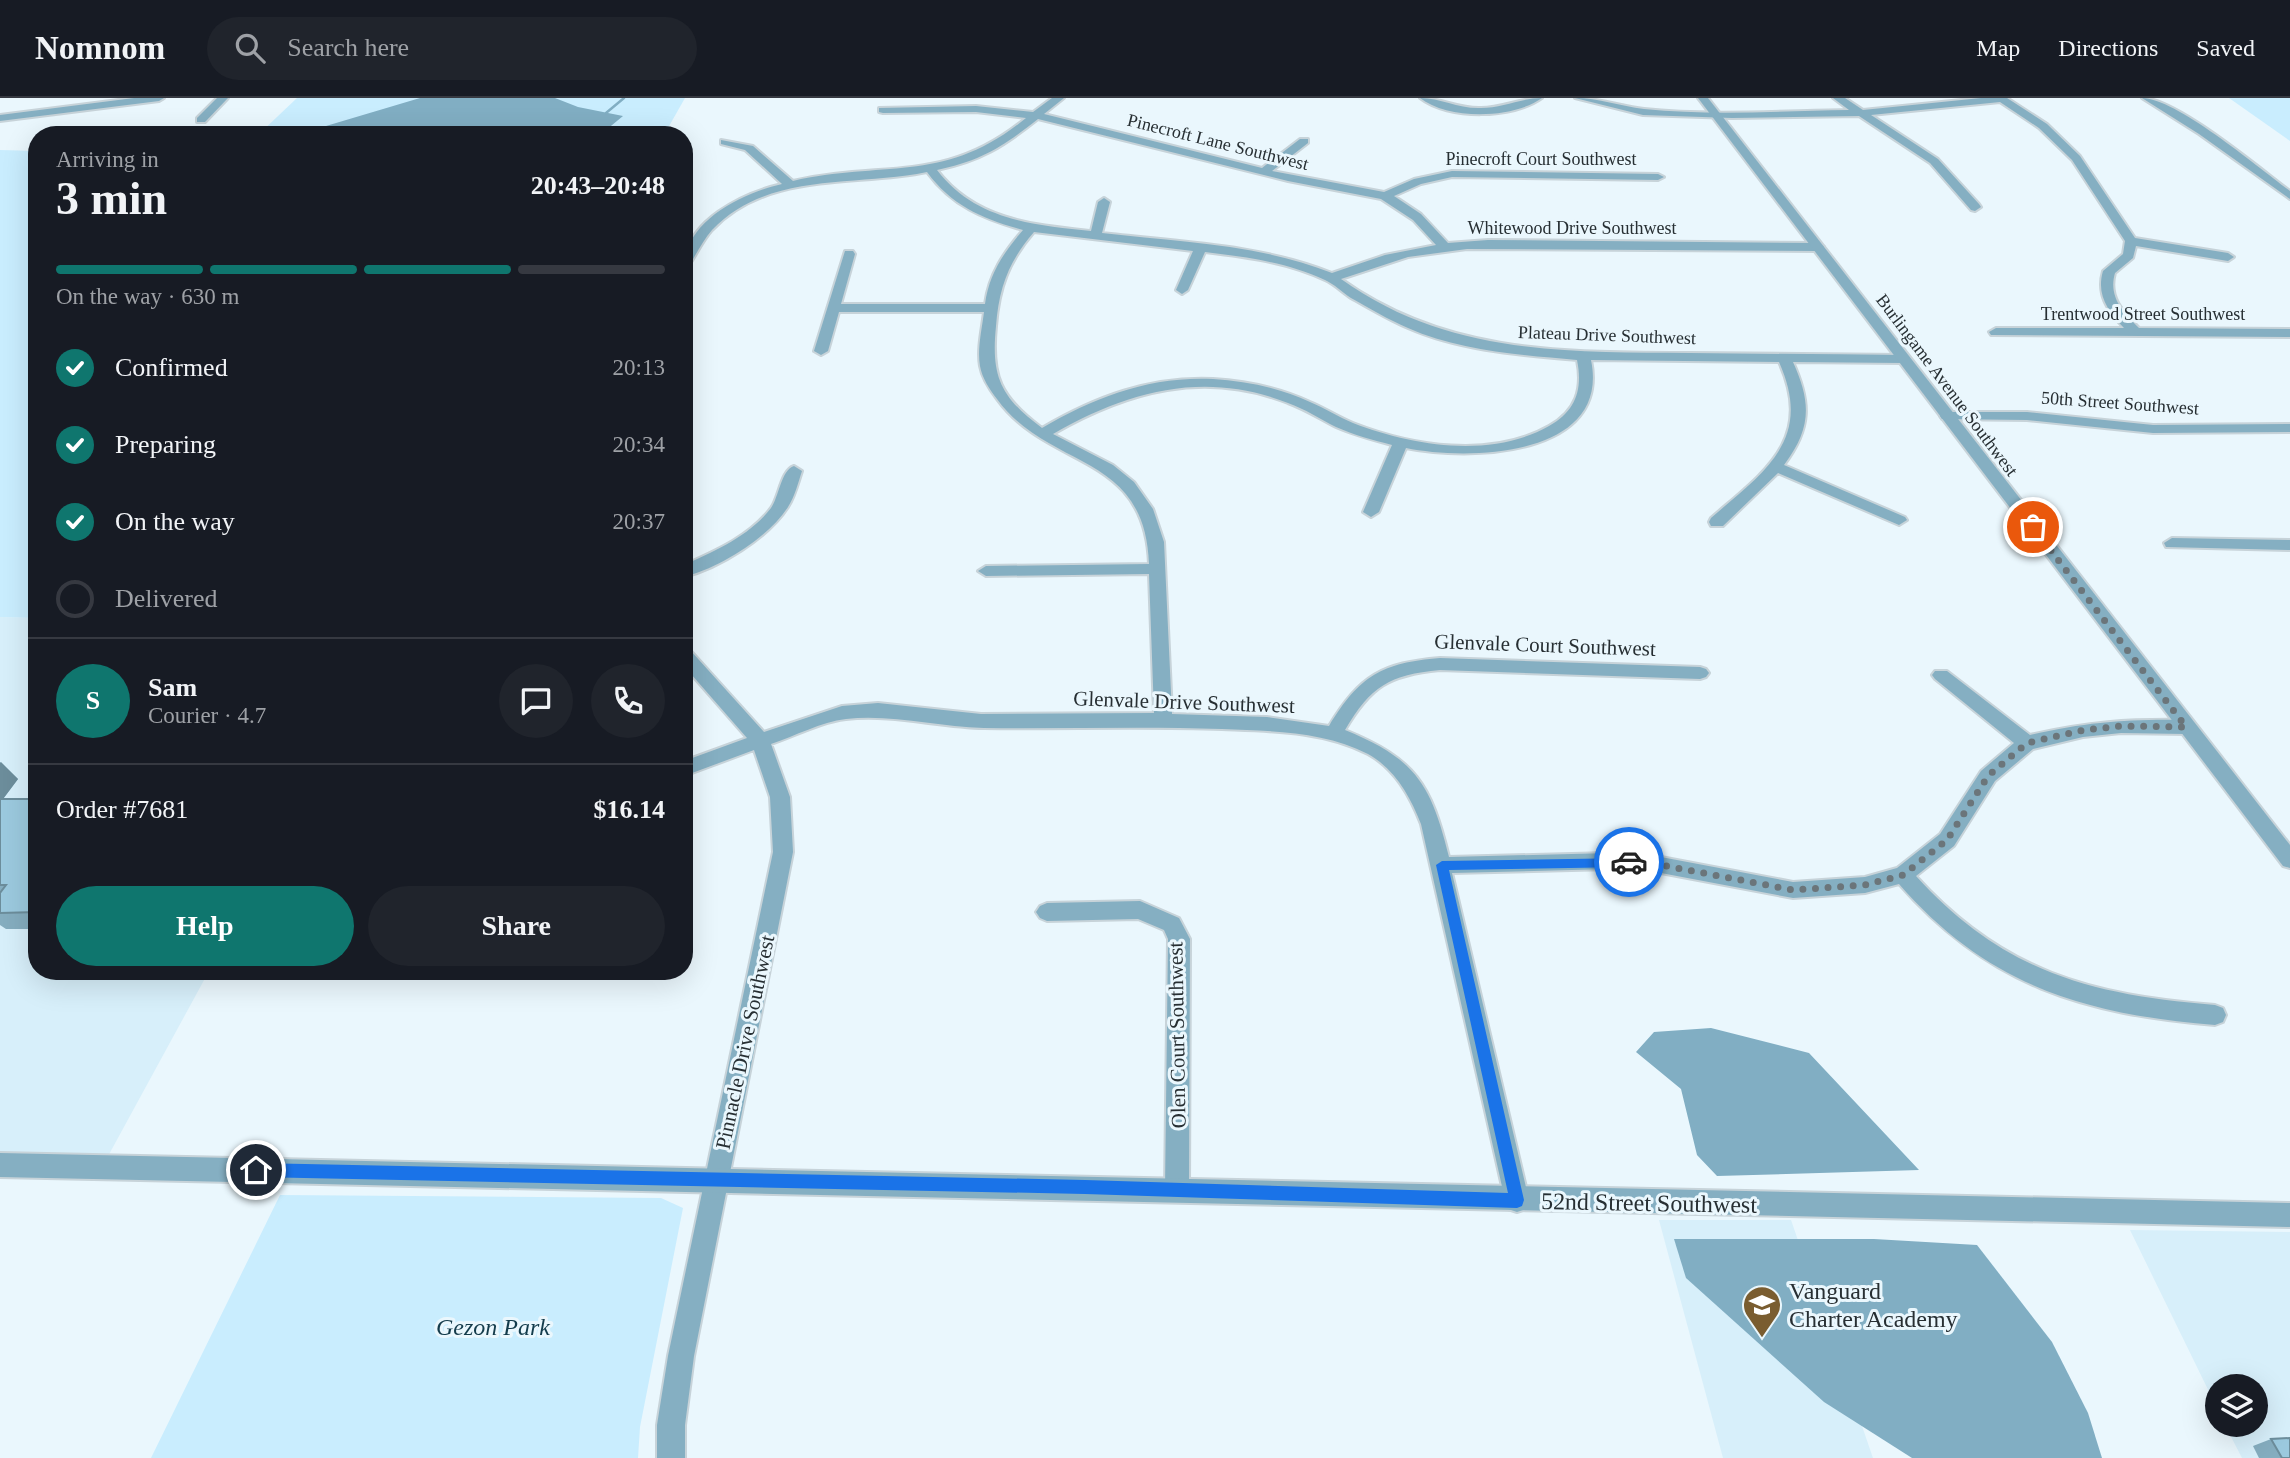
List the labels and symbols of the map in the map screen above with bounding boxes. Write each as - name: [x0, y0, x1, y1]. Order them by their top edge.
- street label: Pinecroft Lane Southwest: [1125, 110, 1311, 174]
- street label: Pinecroft Court Southwest: [1446, 149, 1637, 169]
- street label: Whitewood Drive Southwest: [1468, 218, 1676, 238]
- street label: Burlingame Avenue Southwest: [1872, 290, 2022, 480]
- street label: Trentwood Street Southwest: [2041, 304, 2245, 324]
- street label: Plateau Drive Southwest: [1518, 322, 1696, 348]
- street label: 50th Street Southwest: [2040, 388, 2200, 418]
- pin: [2003, 497, 2063, 557]
- street label: Glenvale Court Southwest: [1434, 629, 1656, 661]
- street label: Glenvale Drive Southwest: [1073, 686, 1295, 718]
- courier: [1594, 827, 1664, 897]
- street label: Pinnacle Drive Southwest: [711, 933, 779, 1151]
- street label: Olen Court Southwest: [1163, 941, 1191, 1129]
- pin: [226, 1140, 286, 1200]
- street label: 52nd Street Southwest: [1541, 1188, 1758, 1218]
- place label: Vanguard Charter Academy: [1789, 1278, 1958, 1332]
- school or university icon: Vanguard Charter Academy: [1741, 1284, 1783, 1339]
- park label: Gezon Park: [436, 1314, 550, 1340]

